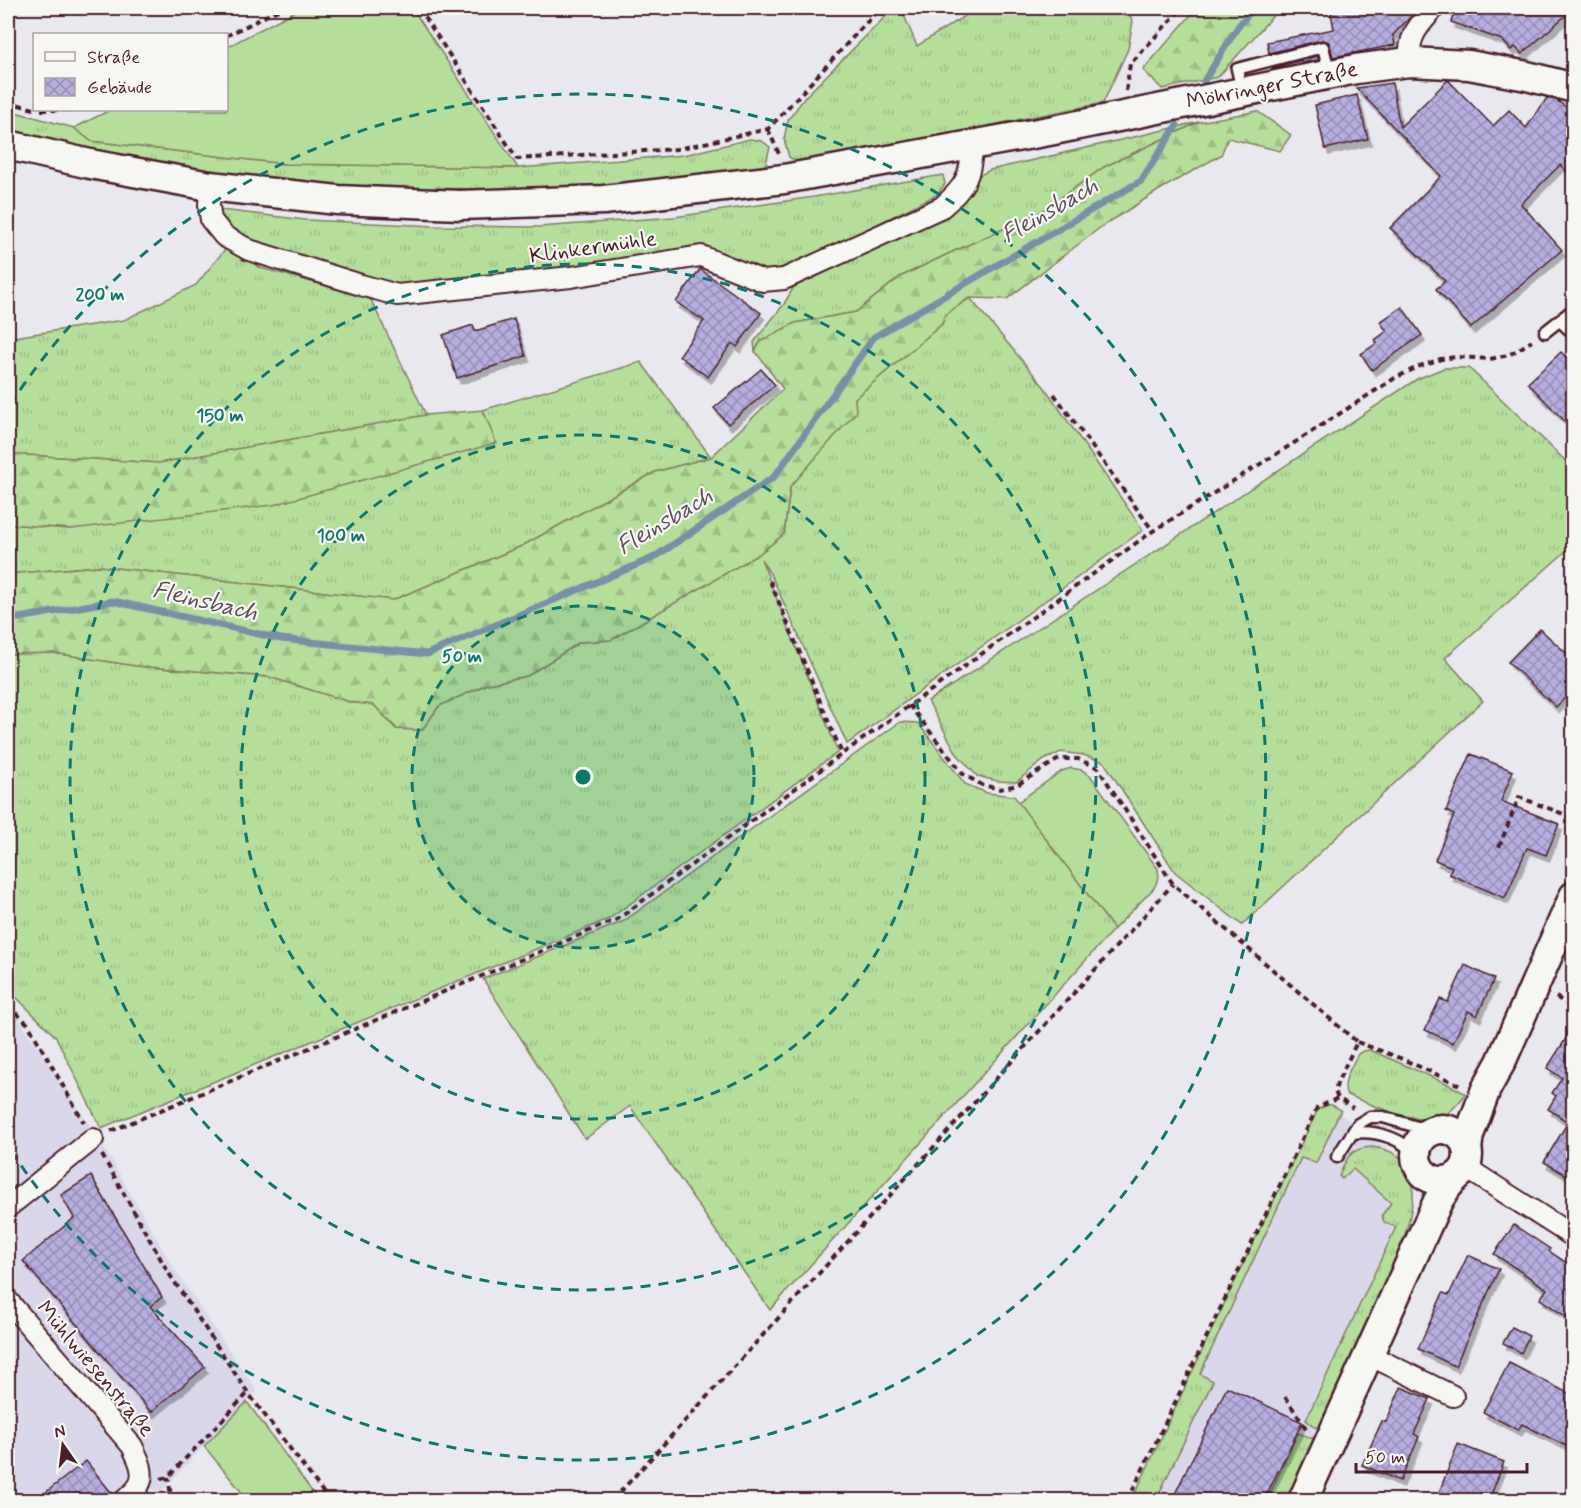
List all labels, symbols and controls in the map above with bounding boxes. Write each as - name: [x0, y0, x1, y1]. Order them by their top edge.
- legend: [33, 33, 228, 111]
- text: Straße: [87, 46, 140, 70]
- street label: Möhringer Straße: [1184, 56, 1360, 117]
- text: Gebäude: [87, 76, 152, 100]
- water label: Fleinsbach: [996, 171, 1104, 251]
- street label: Klinkermühle: [528, 225, 658, 271]
- text: 200 m: [75, 283, 125, 307]
- text: 150 m: [196, 404, 244, 428]
- water label: Fleinsbach: [611, 481, 719, 563]
- text: 100 m: [317, 524, 365, 548]
- water label: Fleinsbach: [149, 575, 261, 629]
- text: 50 m: [442, 645, 482, 669]
- centre of rings: [573, 767, 593, 787]
- street label: Mühlwiesenstraße: [30, 1295, 160, 1443]
- north arrow: [33, 1415, 93, 1475]
- text: N: [52, 1420, 67, 1443]
- scale bar: [1356, 1436, 1527, 1474]
- text: 50 m: [1365, 1446, 1405, 1470]

